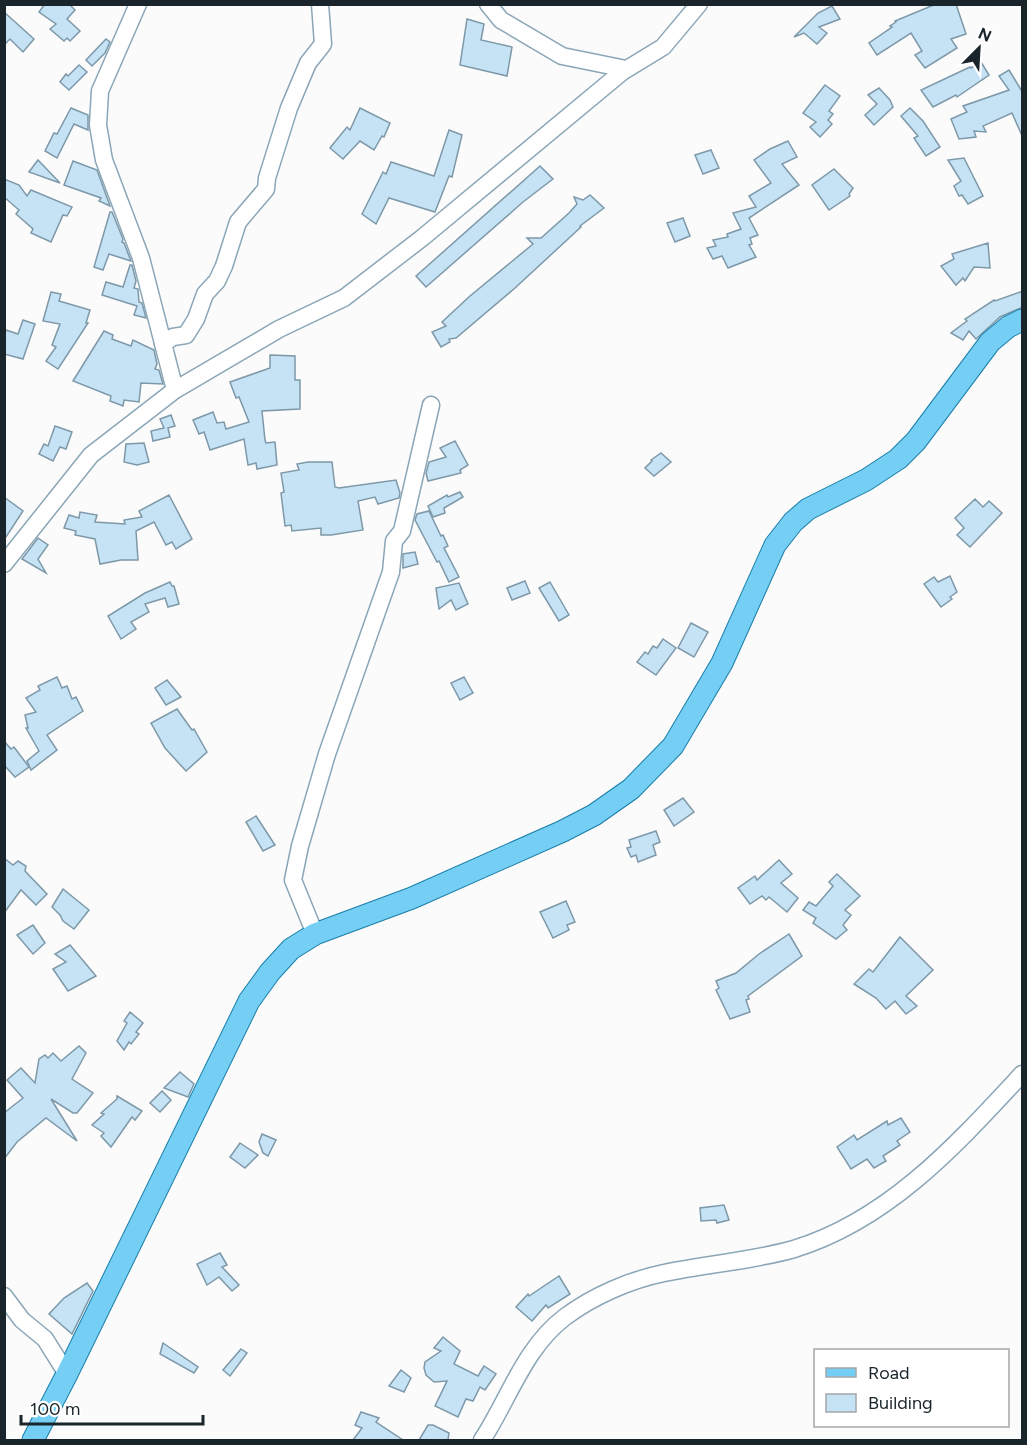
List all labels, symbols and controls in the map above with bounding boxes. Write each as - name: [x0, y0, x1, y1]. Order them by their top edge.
- north arrow: [949, 18, 1009, 78]
- text: N: [975, 24, 994, 46]
- legend: [814, 1349, 1009, 1427]
- text: Road: [868, 1362, 909, 1384]
- scale bar: [21, 1388, 202, 1426]
- text: Building: [868, 1392, 933, 1414]
- text: 100 m: [30, 1398, 80, 1420]

